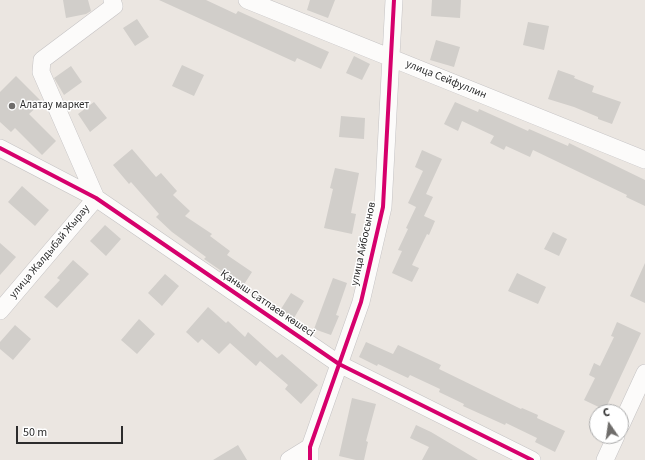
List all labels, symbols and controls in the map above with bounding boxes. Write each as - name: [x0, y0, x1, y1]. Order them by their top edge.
- street label: улица Сейфуллин: [404, 58, 488, 102]
- place label: Алатау маркет: [20, 99, 89, 113]
- marker: Алатау маркет: [7, 101, 17, 111]
- street label: улица Айбосынов: [349, 201, 379, 287]
- street label: улица Жалдыбай Жырау: [7, 203, 93, 301]
- street label: Қаныш Сатпаев көшесі: [217, 268, 317, 340]
- north arrow: [589, 404, 629, 444]
- text: С: [602, 405, 611, 421]
- scale bar: [18, 418, 125, 444]
- text: 50 m: [23, 424, 47, 441]

